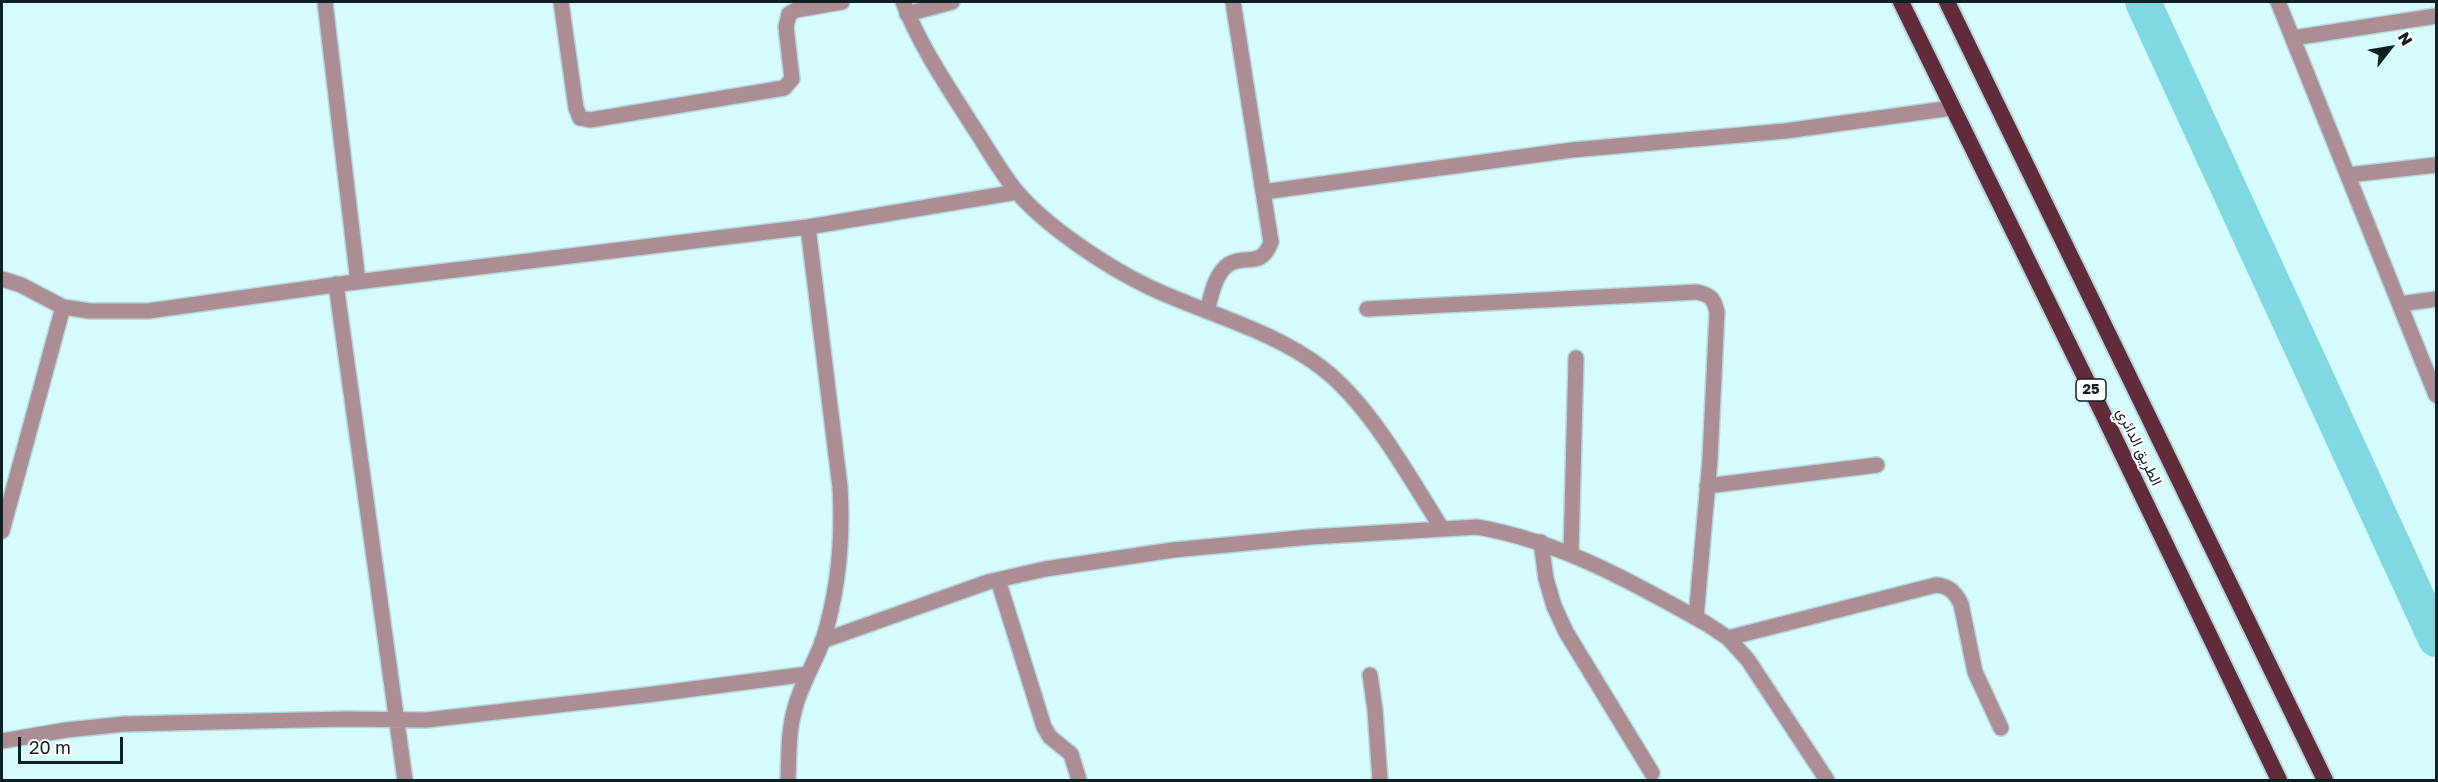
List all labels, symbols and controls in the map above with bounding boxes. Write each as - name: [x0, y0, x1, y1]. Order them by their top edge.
- north arrow: [2360, 18, 2420, 78]
- text: N: [2394, 28, 2417, 49]
- road number: 25: [2076, 379, 2106, 401]
- street label: الطريق الدائري: [2113, 405, 2165, 489]
- scale bar: [21, 725, 126, 763]
- text: 20 m: [29, 736, 71, 758]

